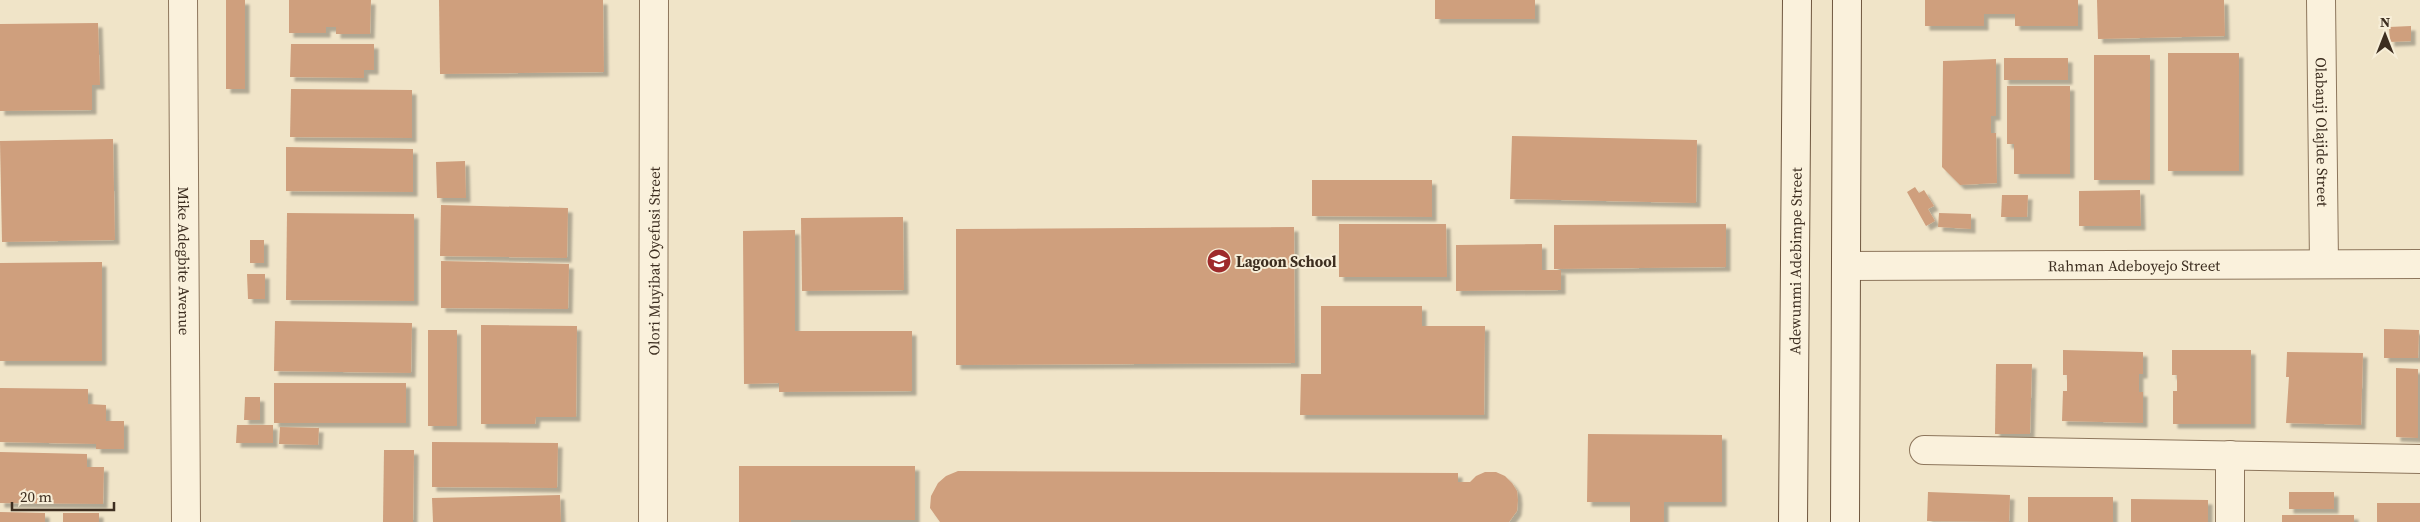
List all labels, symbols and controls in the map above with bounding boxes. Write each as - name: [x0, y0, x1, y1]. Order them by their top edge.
- north arrow: [2360, 10, 2410, 60]
- text: N: [2380, 12, 2390, 32]
- street label: Olabanji Olajide Street: [2311, 57, 2334, 207]
- street label: Olori Muyibat Oyefusi Street: [643, 166, 664, 356]
- street label: Adewunmi Adebimpe Street: [1784, 167, 1806, 355]
- street label: Mike Adegbite Avenue: [174, 186, 195, 336]
- school or university icon: Lagoon School: [1206, 248, 1232, 274]
- place label: Lagoon School: [1236, 251, 1337, 272]
- street label: Rahman Adeboyejo Street: [2048, 254, 2220, 276]
- scale bar: [12, 480, 115, 512]
- text: 20 m: [20, 486, 52, 507]

